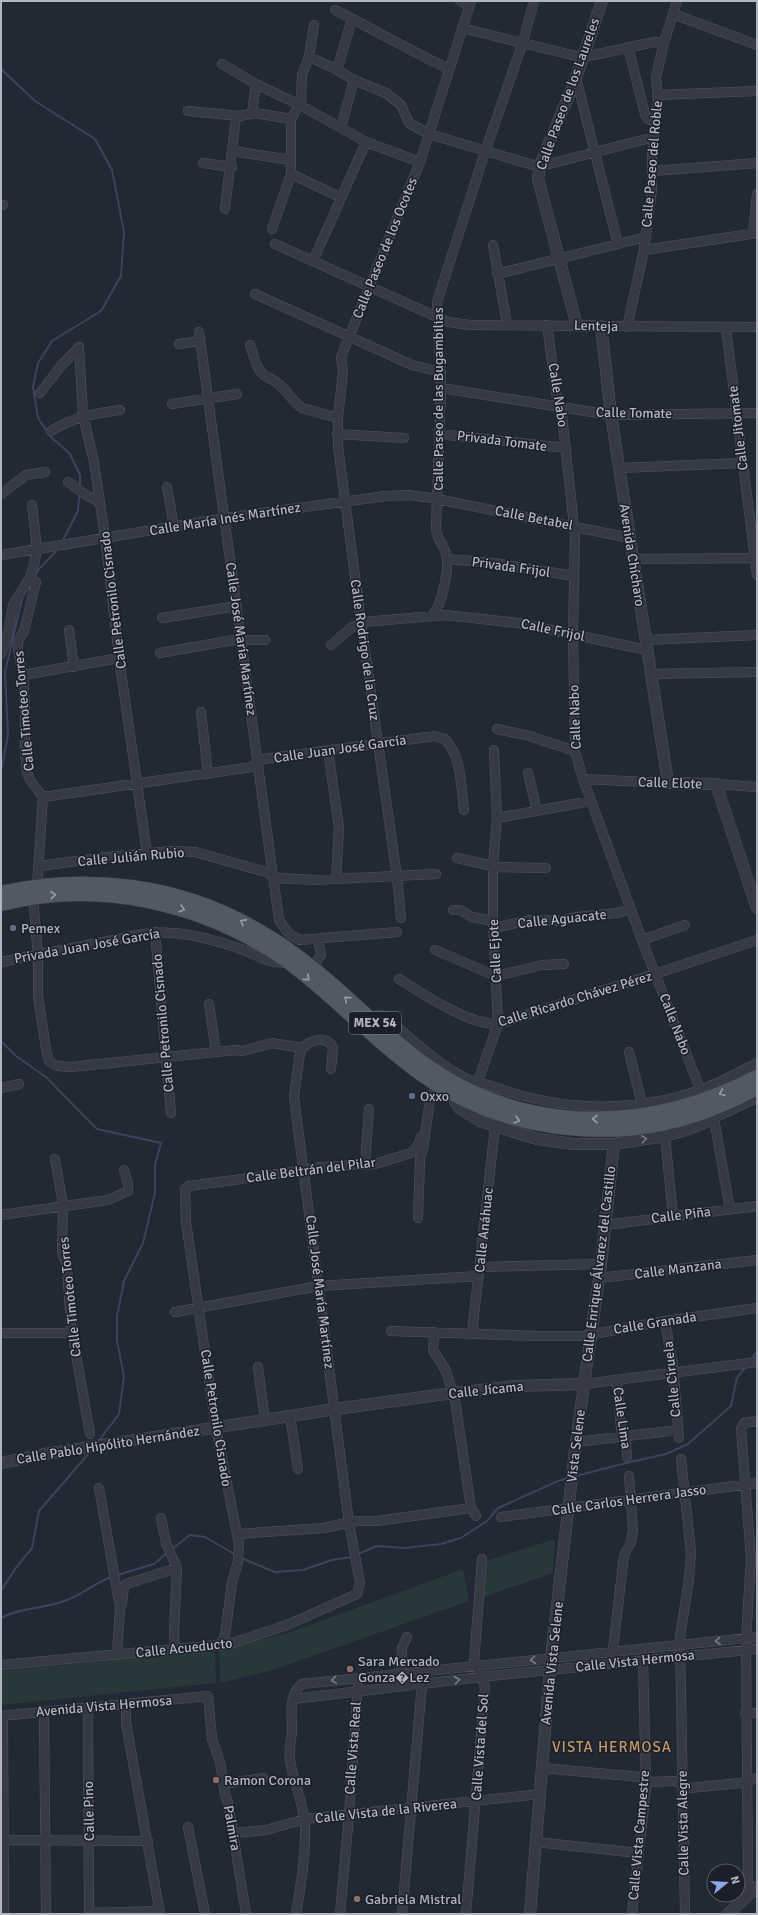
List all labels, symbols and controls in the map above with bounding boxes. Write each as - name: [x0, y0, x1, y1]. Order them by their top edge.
- street label: Calle Paseo de los Laureles: [533, 16, 603, 172]
- street label: Calle Paseo del Roble: [638, 100, 666, 228]
- street label: Calle Paseo de los Ocotes: [349, 175, 421, 321]
- street label: Calle Paseo de las Bugambilias: [430, 307, 447, 491]
- street label: Lenteja: [574, 317, 618, 335]
- street label: Calle Nabo: [545, 362, 571, 428]
- street label: Calle Jitomate: [724, 385, 752, 471]
- street label: Calle Tomate: [596, 404, 672, 422]
- street label: Privada Tomate: [456, 427, 548, 455]
- street label: Calle María Inés Martínez: [148, 499, 302, 539]
- street label: Calle Betabel: [493, 502, 575, 534]
- street label: Avenida Chícharo: [615, 502, 649, 608]
- street label: Calle Petronilo Cisnado: [96, 530, 130, 670]
- street label: Privada Frijol: [471, 553, 551, 581]
- street label: Calle José María Martínez: [222, 561, 260, 717]
- street label: Calle Rodrigo de la Cruz: [347, 578, 383, 722]
- street label: Calle Frijol: [519, 615, 587, 645]
- street label: Calle Timoteo Torres: [10, 650, 38, 772]
- street label: Calle Nabo: [565, 684, 585, 750]
- street label: Calle Juan José García: [273, 731, 407, 767]
- street label: Calle Elote: [638, 773, 702, 793]
- street label: Calle Julián Rubio: [77, 844, 185, 870]
- one-way arrow: [50, 890, 56, 899]
- one-way arrow: [178, 904, 185, 913]
- street label: Calle Aguacate: [517, 906, 607, 932]
- street label: Calle Ejote: [485, 918, 505, 984]
- one-way arrow: [240, 919, 247, 927]
- place label: Pemex: [21, 920, 61, 937]
- marker: Pemex: [8, 923, 18, 933]
- street label: Privada Juan José García: [13, 925, 161, 967]
- street label: Calle Petronilo Cisnado: [148, 953, 178, 1093]
- street label: Calle Ricardo Chávez Pérez: [496, 967, 654, 1031]
- one-way arrow: [302, 973, 310, 980]
- street label: Calle Nabo: [655, 991, 695, 1057]
- one-way arrow: [345, 996, 352, 1003]
- road number: MEX 54: [349, 1012, 401, 1034]
- place label: Oxxo: [420, 1088, 449, 1105]
- one-way arrow: [718, 1088, 726, 1096]
- marker: Oxxo: [407, 1091, 417, 1101]
- one-way arrow: [513, 1115, 520, 1124]
- one-way arrow: [592, 1115, 598, 1123]
- one-way arrow: [641, 1135, 647, 1144]
- street label: Calle Beltrán del Pilar: [245, 1154, 378, 1186]
- street label: Calle Enrique Álvarez del Castillo: [579, 1165, 619, 1363]
- street label: Calle Anáhuac: [471, 1186, 497, 1274]
- street label: Calle Piña: [650, 1203, 712, 1227]
- street label: Calle José María Martínez: [302, 1214, 338, 1370]
- street label: Calle Timoteo Torres: [55, 1236, 85, 1358]
- street label: Calle Manzana: [633, 1255, 723, 1283]
- street label: Calle Granada: [612, 1308, 698, 1338]
- street label: Calle Ciruela: [660, 1340, 684, 1418]
- street label: Calle Petronilo Cisnado: [197, 1348, 235, 1488]
- street label: Calle Jícama: [448, 1378, 524, 1402]
- street label: Calle Lima: [609, 1386, 635, 1450]
- street label: Vista Selene: [563, 1409, 589, 1483]
- street label: Calle Pablo Hipólito Hernández: [15, 1422, 201, 1468]
- street label: Calle Carlos Herrera Jasso: [551, 1481, 707, 1519]
- street label: Avenida Vista Selene: [537, 1600, 567, 1726]
- street label: Calle Acueducto: [135, 1634, 233, 1662]
- one-way arrow: [715, 1637, 721, 1646]
- street label: Calle Vista Hermosa: [575, 1646, 695, 1676]
- place label: Sara Mercado Gonza�Lez: [358, 1653, 440, 1686]
- one-way arrow: [530, 1656, 536, 1665]
- marker: Sara Mercado Gonza�Lez: [345, 1664, 355, 1674]
- one-way arrow: [454, 1675, 460, 1684]
- one-way arrow: [331, 1676, 337, 1685]
- street label: Avenida Vista Hermosa: [35, 1692, 173, 1720]
- street label: Calle Vista del Sol: [468, 1693, 492, 1801]
- street label: Calle Vista Real: [341, 1701, 365, 1795]
- district label: VISTA HERMOSA: [552, 1738, 672, 1756]
- street label: Calle Vista Campestre: [625, 1769, 653, 1901]
- street label: Calle Vista Alegre: [674, 1770, 692, 1876]
- place label: Ramon Corona: [224, 1772, 311, 1789]
- marker: Ramon Corona: [211, 1775, 221, 1785]
- street label: Calle Pino: [80, 1781, 98, 1841]
- street label: Calle Vista de la Riverea: [314, 1795, 458, 1827]
- street label: Palmira: [220, 1804, 244, 1852]
- north arrow: [706, 1863, 746, 1903]
- text: N: [728, 1874, 742, 1886]
- place label: Gabriela Mistral: [365, 1891, 461, 1908]
- marker: Gabriela Mistral: [352, 1894, 362, 1904]

